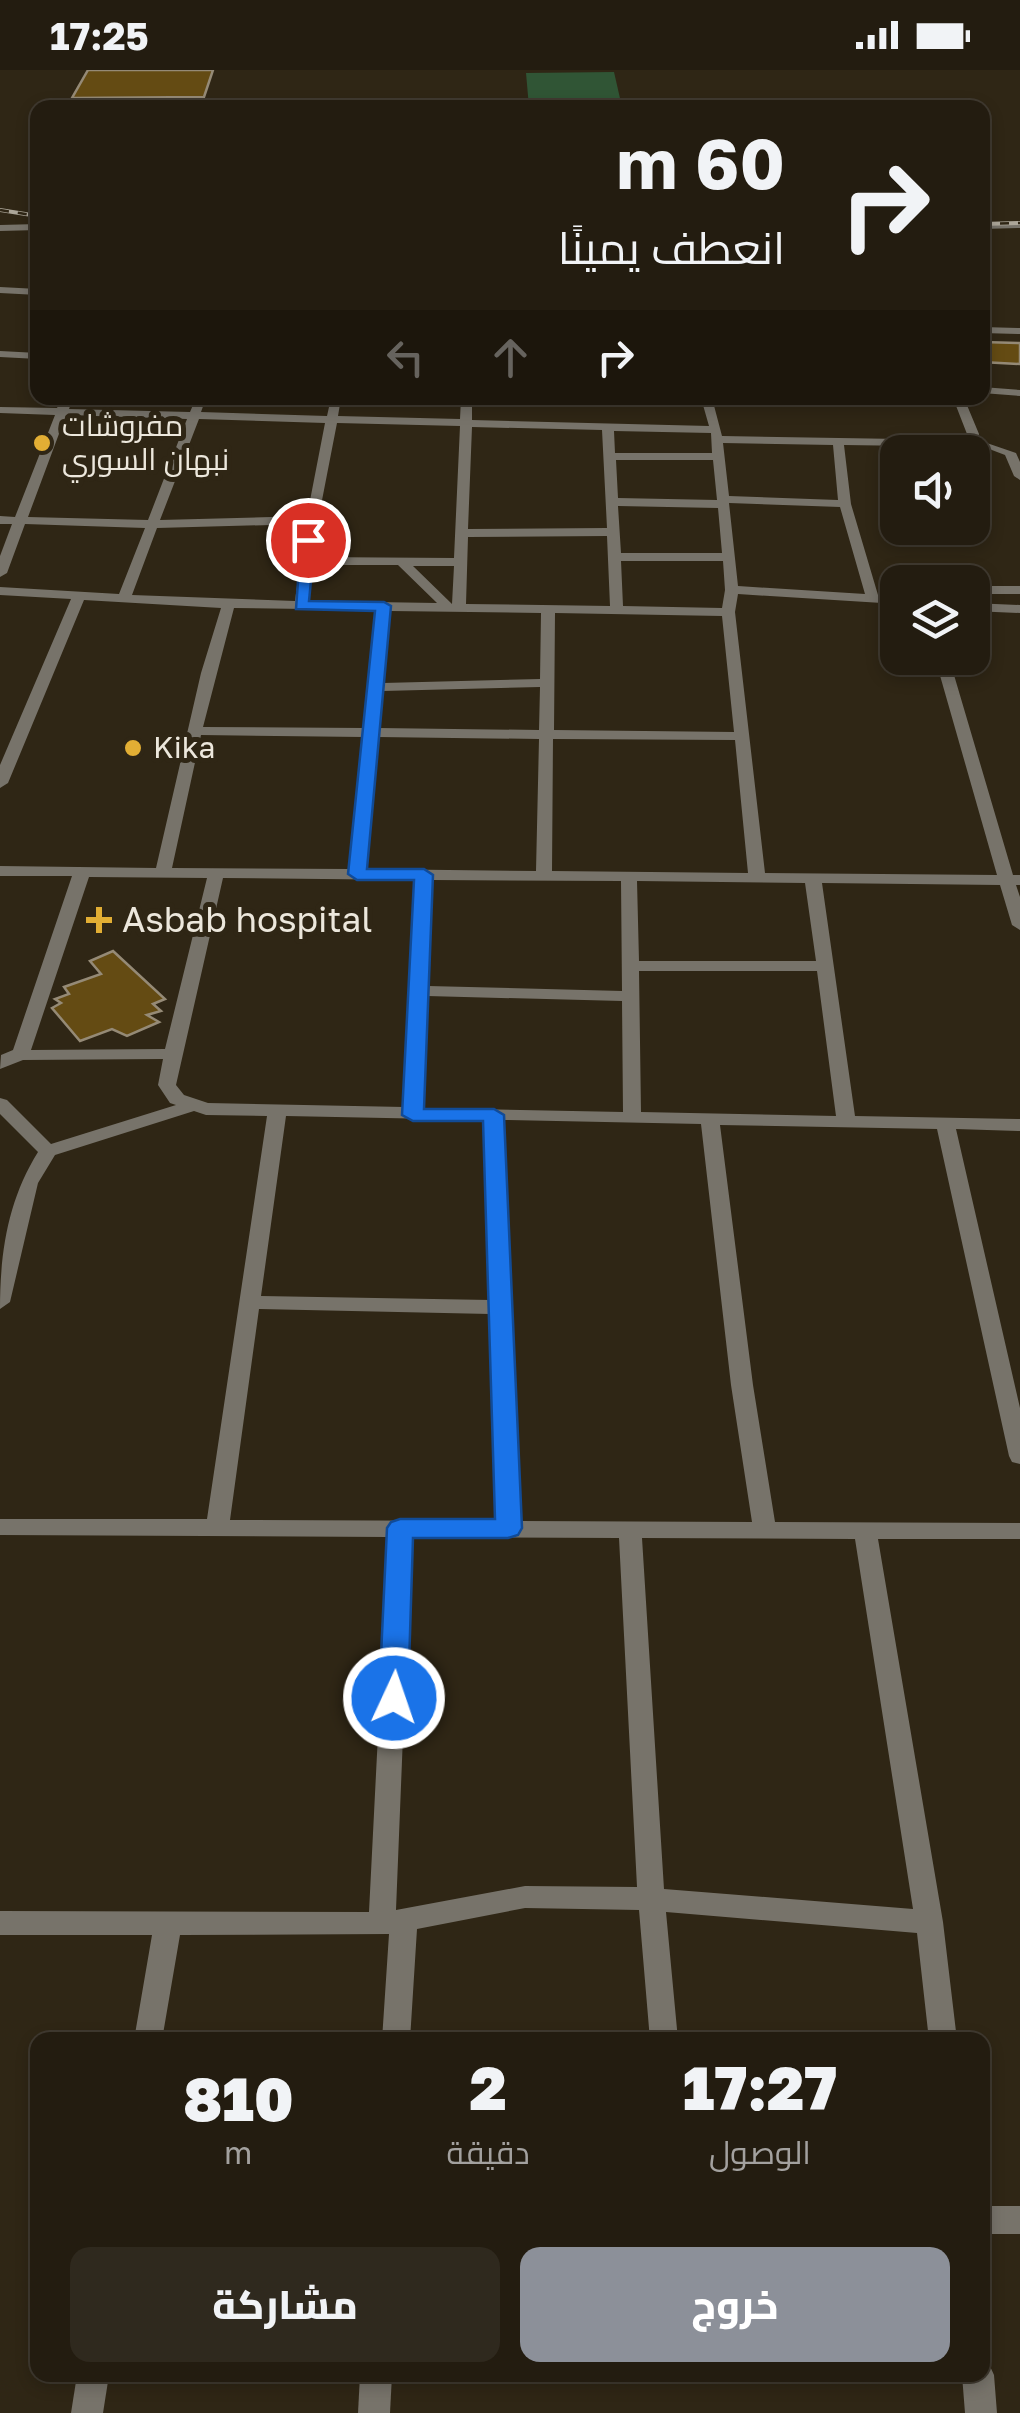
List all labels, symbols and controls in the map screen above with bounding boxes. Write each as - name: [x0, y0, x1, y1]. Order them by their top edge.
- text: 17:25: [50, 13, 149, 58]
- text: 60 m: [616, 120, 785, 204]
- icon: right: [820, 140, 950, 270]
- text: انعطف يمينًا: [558, 220, 785, 274]
- icon: left: [378, 330, 433, 385]
- icon: ahead: [483, 330, 538, 385]
- icon: right: [588, 330, 643, 385]
- place label: مفروشات نبهان السوري: [62, 407, 229, 483]
- marker: مفروشات نبهان السوري: [31, 432, 53, 454]
- map controls: [880, 435, 990, 675]
- button: sound: [880, 435, 990, 545]
- pin: [266, 498, 351, 583]
- icon: arrive: [281, 513, 336, 568]
- button: layers: [880, 565, 990, 675]
- place label: Kika: [153, 729, 215, 765]
- marker: Kika: [122, 737, 144, 759]
- place label: Asbab hospital: [122, 898, 372, 940]
- marker: Asbab hospital: [86, 907, 112, 933]
- position arrow: [342, 1646, 446, 1750]
- text: 2: [470, 2051, 507, 2123]
- text: 17:27: [683, 2051, 837, 2123]
- text: 810: [183, 2062, 294, 2134]
- text: m: [224, 2133, 252, 2171]
- text: دقيقة: [447, 2133, 530, 2171]
- text: الوصول: [709, 2133, 811, 2171]
- button: مشاركة: [70, 2247, 500, 2362]
- button: خروج: [520, 2247, 950, 2362]

